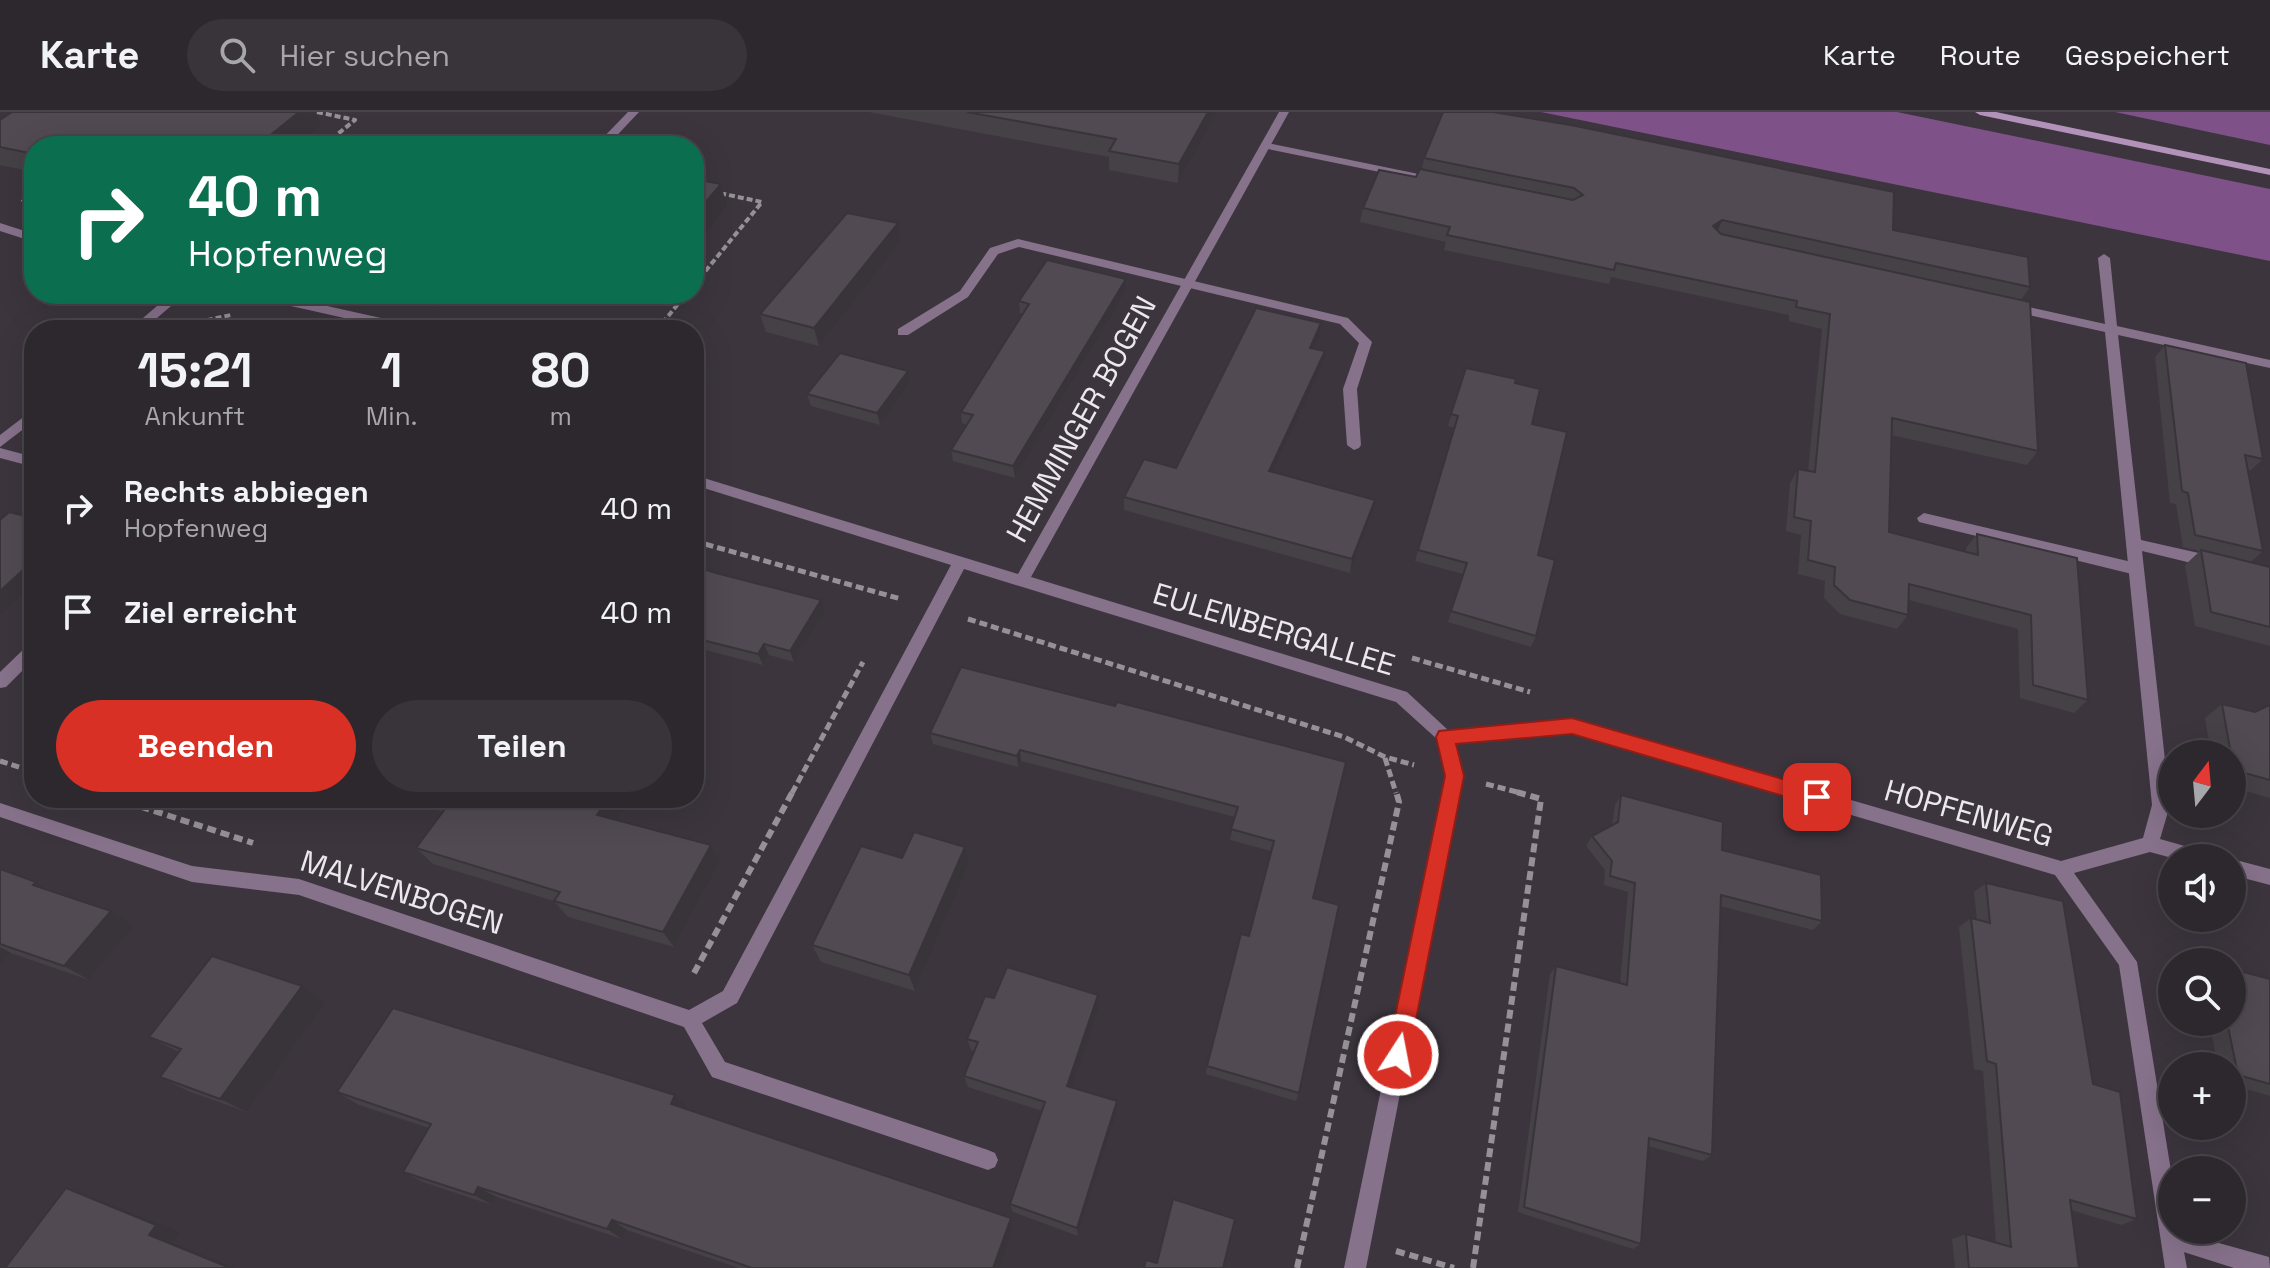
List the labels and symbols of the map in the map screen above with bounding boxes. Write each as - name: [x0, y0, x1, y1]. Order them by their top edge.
- street label: HEMMINGER BOGEN: [997, 289, 1165, 549]
- street label: EULENBERGALLEE: [1148, 574, 1400, 684]
- north arrow: [2158, 740, 2246, 828]
- pin: [1783, 763, 1851, 831]
- street label: HOPFENWEG: [1880, 770, 2058, 856]
- street label: MALVENBOGEN: [296, 841, 508, 943]
- position arrow: [1356, 1013, 1440, 1097]

